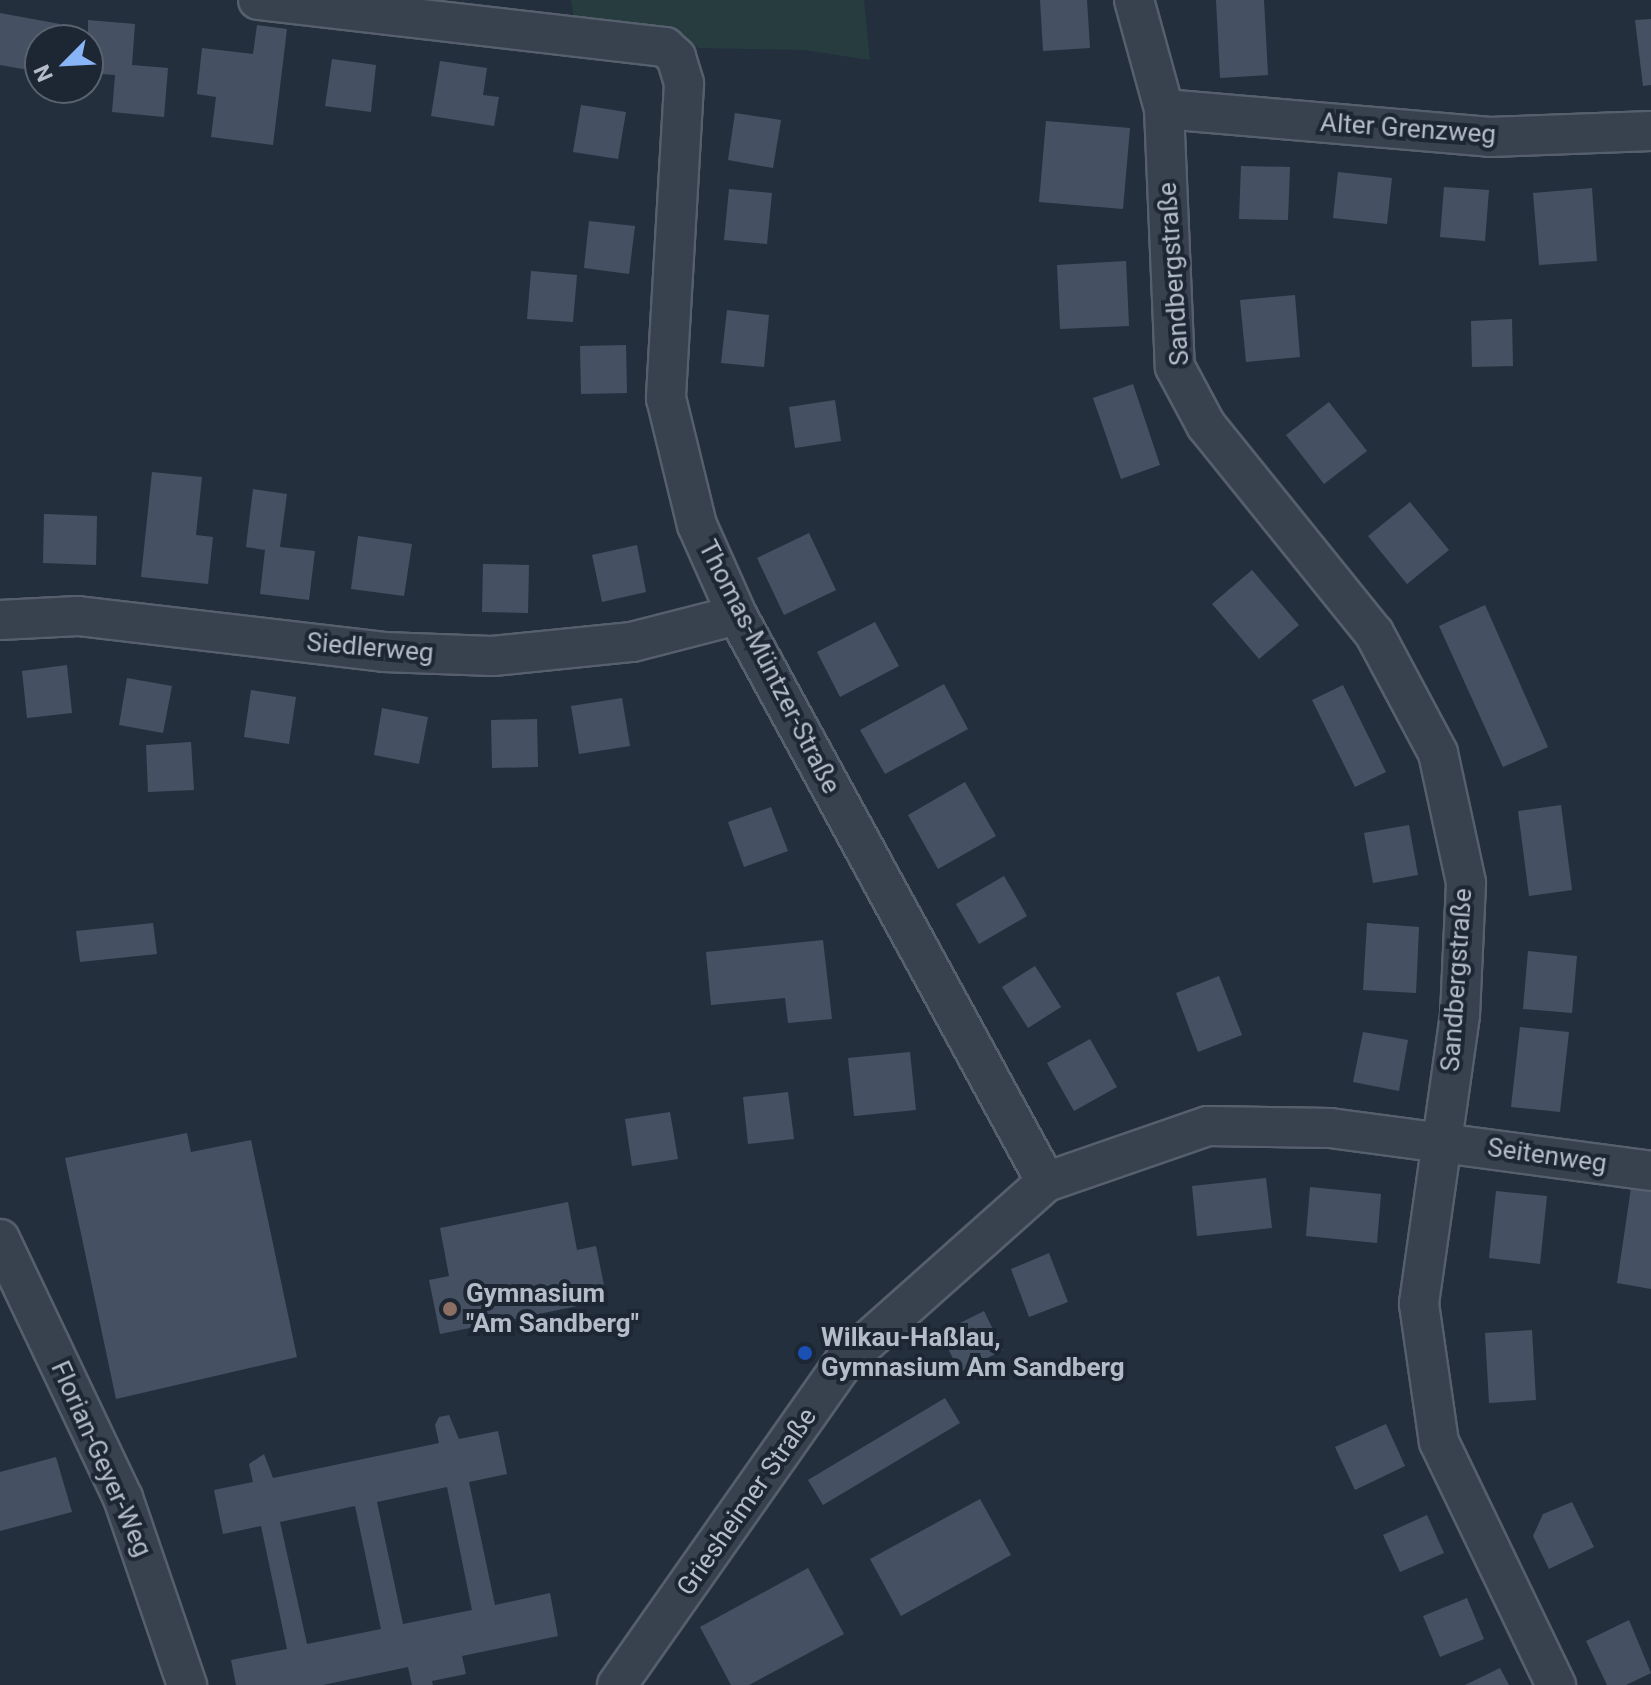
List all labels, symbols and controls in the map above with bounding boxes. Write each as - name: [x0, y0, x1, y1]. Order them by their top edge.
- north arrow: [24, 24, 104, 104]
- text: N: [29, 61, 58, 85]
- street label: Alter Grenzweg: [1319, 107, 1497, 151]
- street label: Sandbergstraße: [1152, 181, 1196, 367]
- street label: Thomas-Müntzer-Straße: [691, 535, 847, 799]
- street label: Siedlerweg: [305, 627, 435, 669]
- street label: Sandbergstraße: [1435, 887, 1479, 1073]
- street label: Seitenweg: [1485, 1132, 1609, 1180]
- place label: Gymnasium "Am Sandberg": [466, 1278, 639, 1340]
- marker: Gymnasium "Am Sandberg": [441, 1300, 459, 1318]
- place label: Wilkau-Haßlau, Gymnasium Am Sandberg: [821, 1322, 1125, 1384]
- marker: Wilkau-Haßlau, Gymnasium Am Sandberg: [796, 1344, 814, 1362]
- street label: Florian-Geyer-Weg: [44, 1356, 158, 1562]
- street label: Griesheimer Straße: [671, 1402, 823, 1602]

